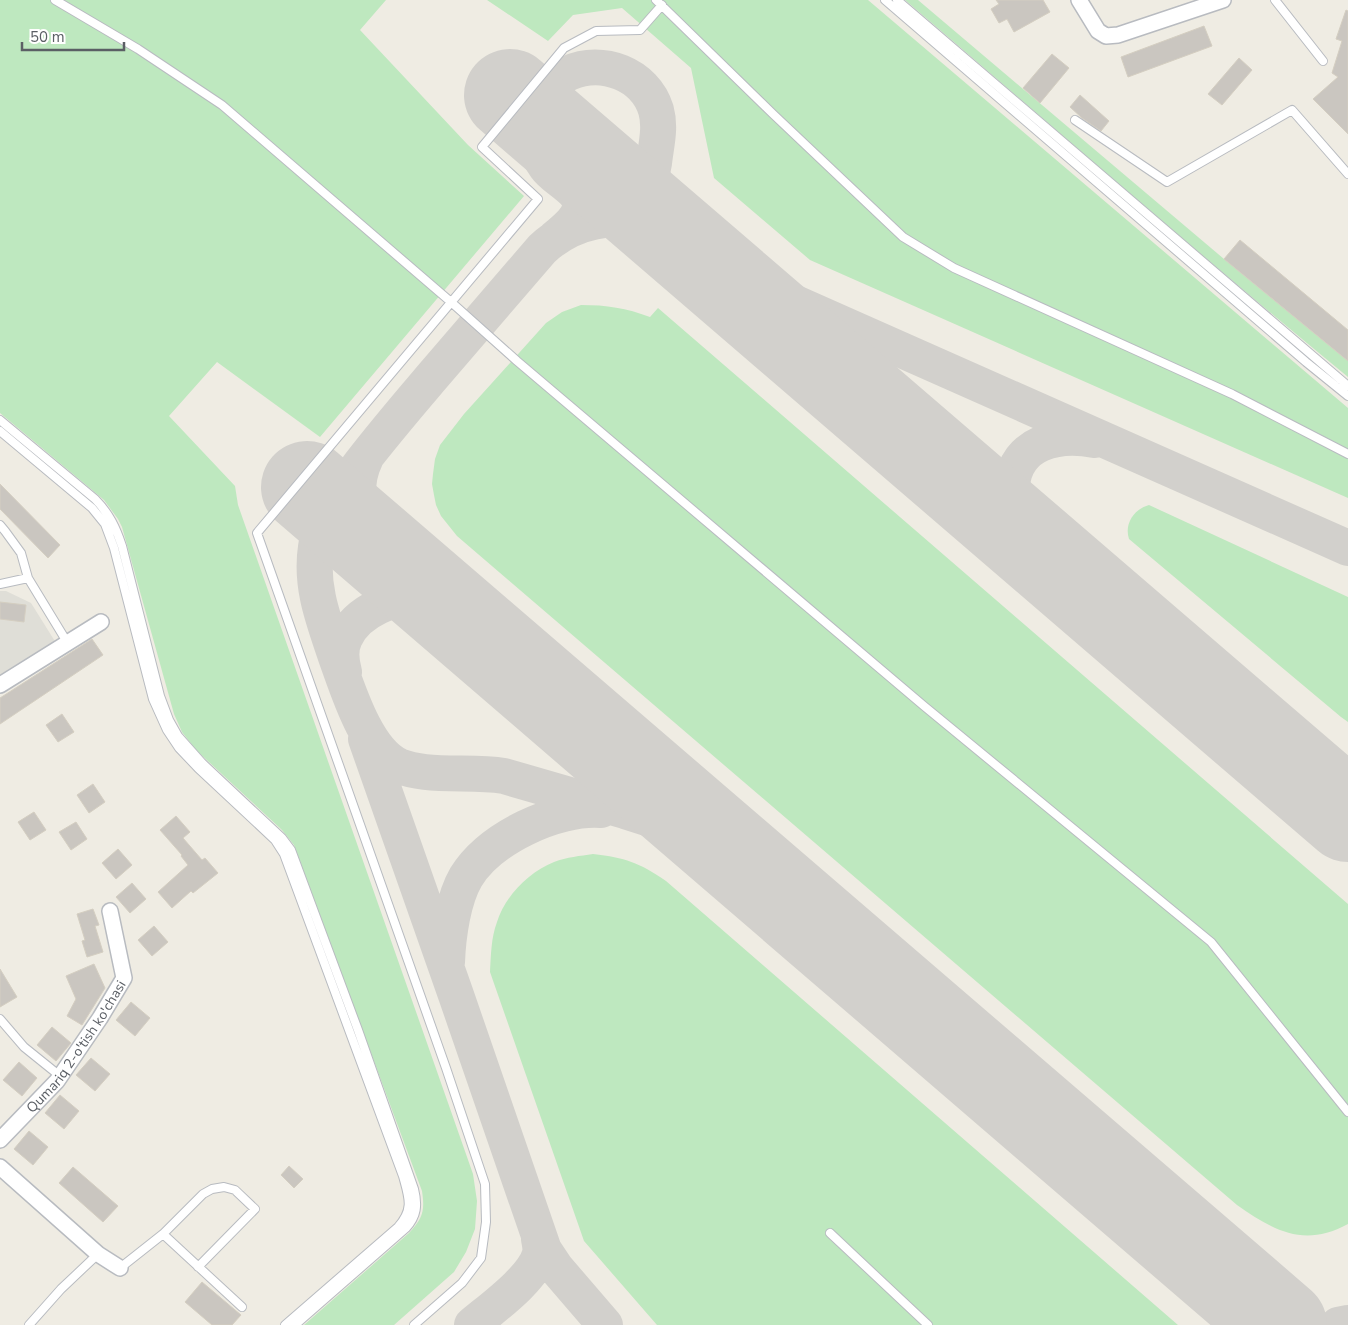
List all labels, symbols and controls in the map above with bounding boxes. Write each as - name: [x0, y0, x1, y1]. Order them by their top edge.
- scale bar: [22, 20, 125, 52]
- text: 50 m: [30, 27, 65, 47]
- street label: Qumariq 2-o'tish ko'chasi: [22, 977, 130, 1117]

